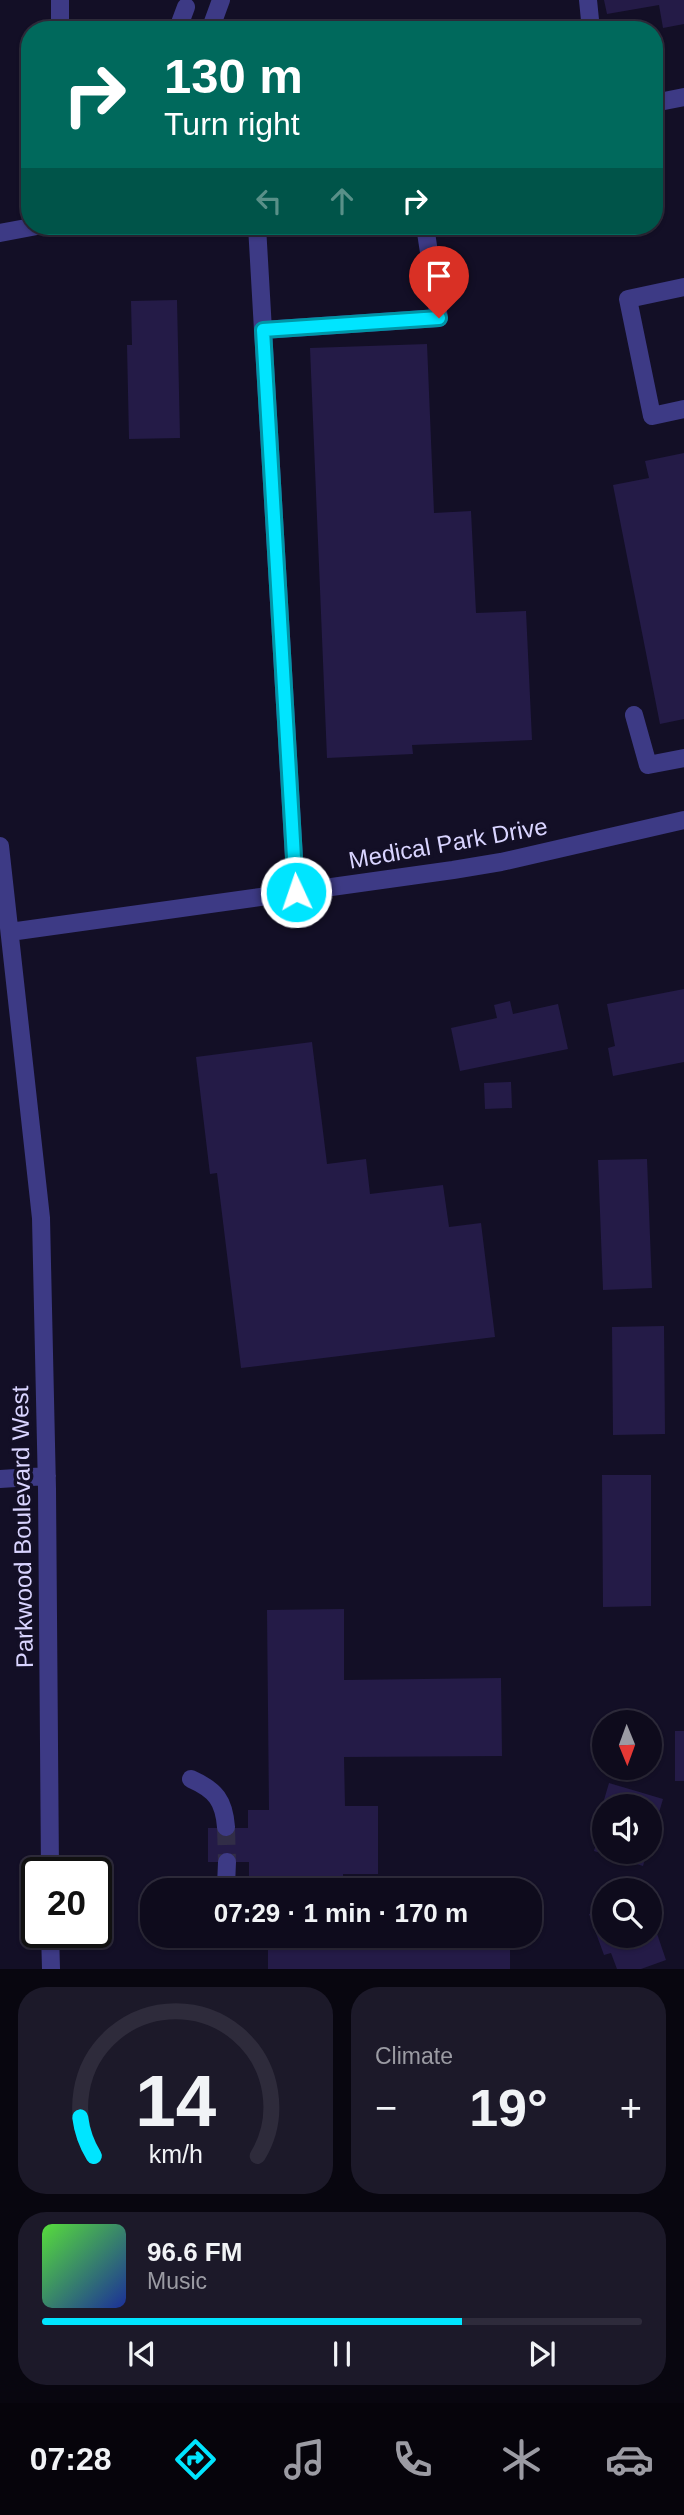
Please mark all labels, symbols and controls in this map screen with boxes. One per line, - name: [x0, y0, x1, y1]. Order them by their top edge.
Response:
- icon: right: [49, 49, 140, 140]
- text: 130 m: [164, 49, 303, 103]
- text: Turn right: [164, 106, 300, 142]
- icon: left: [250, 182, 288, 220]
- icon: ahead: [323, 182, 361, 220]
- icon: right: [396, 182, 434, 220]
- pin: [409, 246, 469, 318]
- icon: arrive: [420, 257, 458, 295]
- street label: Medical Park Drive: [346, 812, 550, 874]
- position arrow: [259, 855, 333, 929]
- street label: Parkwood Boulevard West: [6, 1385, 38, 1668]
- north arrow: [592, 1710, 662, 1780]
- map controls: [592, 1710, 662, 1948]
- button: sound: [592, 1794, 662, 1864]
- speed limit sign: 20: [21, 1857, 112, 1948]
- button: search: [592, 1878, 662, 1948]
- text: 07:29 · 1 min · 170 m: [214, 1898, 468, 1928]
- text: Climate: [375, 2043, 453, 2069]
- text: 14: [135, 2061, 216, 2142]
- text: 19°: [469, 2079, 548, 2137]
- text: −: [375, 2087, 397, 2129]
- text: +: [620, 2087, 642, 2129]
- text: km/h: [148, 2140, 203, 2168]
- text: 96.6 FM: [147, 2237, 242, 2267]
- text: Music: [147, 2268, 207, 2294]
- icon: previous: [123, 2335, 161, 2373]
- icon: pause: [323, 2335, 361, 2373]
- icon: next: [523, 2335, 561, 2373]
- icon: directions: [171, 2435, 220, 2484]
- icon: music: [280, 2435, 329, 2484]
- icon: phone: [388, 2435, 437, 2484]
- icon: climate: [497, 2435, 546, 2484]
- icon: car: [605, 2435, 654, 2484]
- text: 07:28: [30, 2441, 112, 2477]

